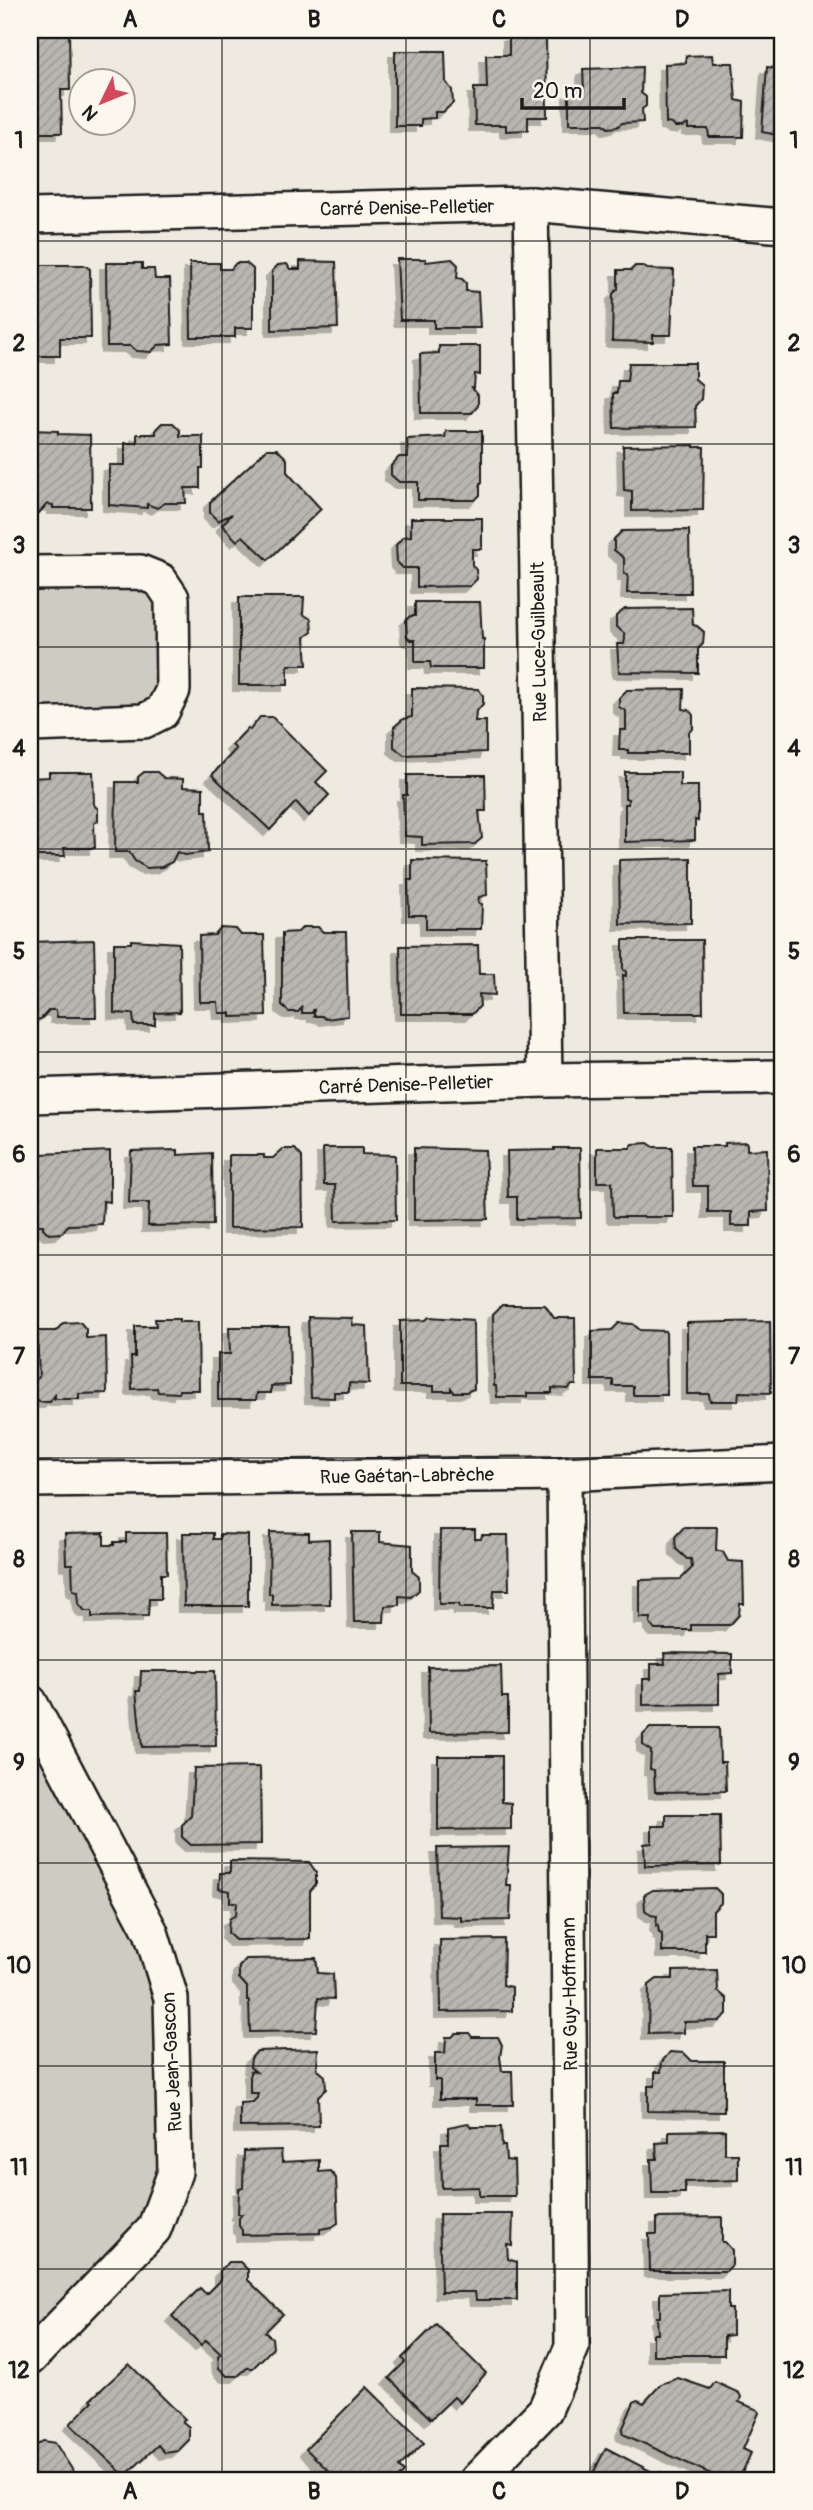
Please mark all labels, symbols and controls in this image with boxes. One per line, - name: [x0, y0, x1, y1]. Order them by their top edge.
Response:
- text: A: [123, 5, 138, 34]
- text: B: [307, 5, 321, 34]
- text: C: [492, 5, 506, 34]
- text: D: [675, 5, 689, 34]
- north arrow: [66, 66, 136, 136]
- scale bar: [522, 66, 624, 110]
- text: 20 m: [533, 78, 582, 105]
- text: N: [77, 100, 103, 126]
- text: 1: [15, 126, 24, 155]
- text: 1: [790, 126, 799, 155]
- street label: Carré Denise-Pelletier: [320, 194, 495, 222]
- text: 2: [13, 329, 26, 358]
- text: 2: [788, 329, 801, 358]
- text: 3: [13, 531, 25, 560]
- text: 3: [788, 531, 800, 560]
- street label: Rue Luce-Guilbeault: [526, 561, 552, 722]
- text: 4: [12, 734, 26, 763]
- text: 4: [787, 734, 801, 763]
- text: 5: [13, 937, 25, 966]
- text: 5: [788, 937, 800, 966]
- street label: Carré Denise-Pelletier: [318, 1070, 494, 1100]
- text: 6: [12, 1140, 26, 1169]
- text: 6: [787, 1140, 801, 1169]
- text: 7: [13, 1342, 26, 1371]
- text: 7: [788, 1342, 801, 1371]
- street label: Rue Gaétan-Labrèche: [320, 1462, 495, 1490]
- text: 8: [13, 1545, 25, 1574]
- text: 8: [788, 1545, 800, 1574]
- text: 9: [13, 1748, 25, 1777]
- text: 9: [788, 1748, 800, 1777]
- street label: Rue Guy-Hoffmann: [557, 1917, 583, 2071]
- text: 10: [7, 1951, 31, 1980]
- text: 10: [782, 1951, 806, 1980]
- street label: Rue Jean-Gascon: [156, 1991, 188, 2132]
- text: 11: [10, 2153, 28, 2182]
- text: 11: [785, 2153, 803, 2182]
- text: 12: [8, 2356, 30, 2385]
- text: 12: [783, 2356, 805, 2385]
- text: A: [123, 2477, 138, 2506]
- text: B: [307, 2477, 321, 2506]
- text: C: [492, 2477, 506, 2506]
- text: D: [675, 2477, 689, 2506]

